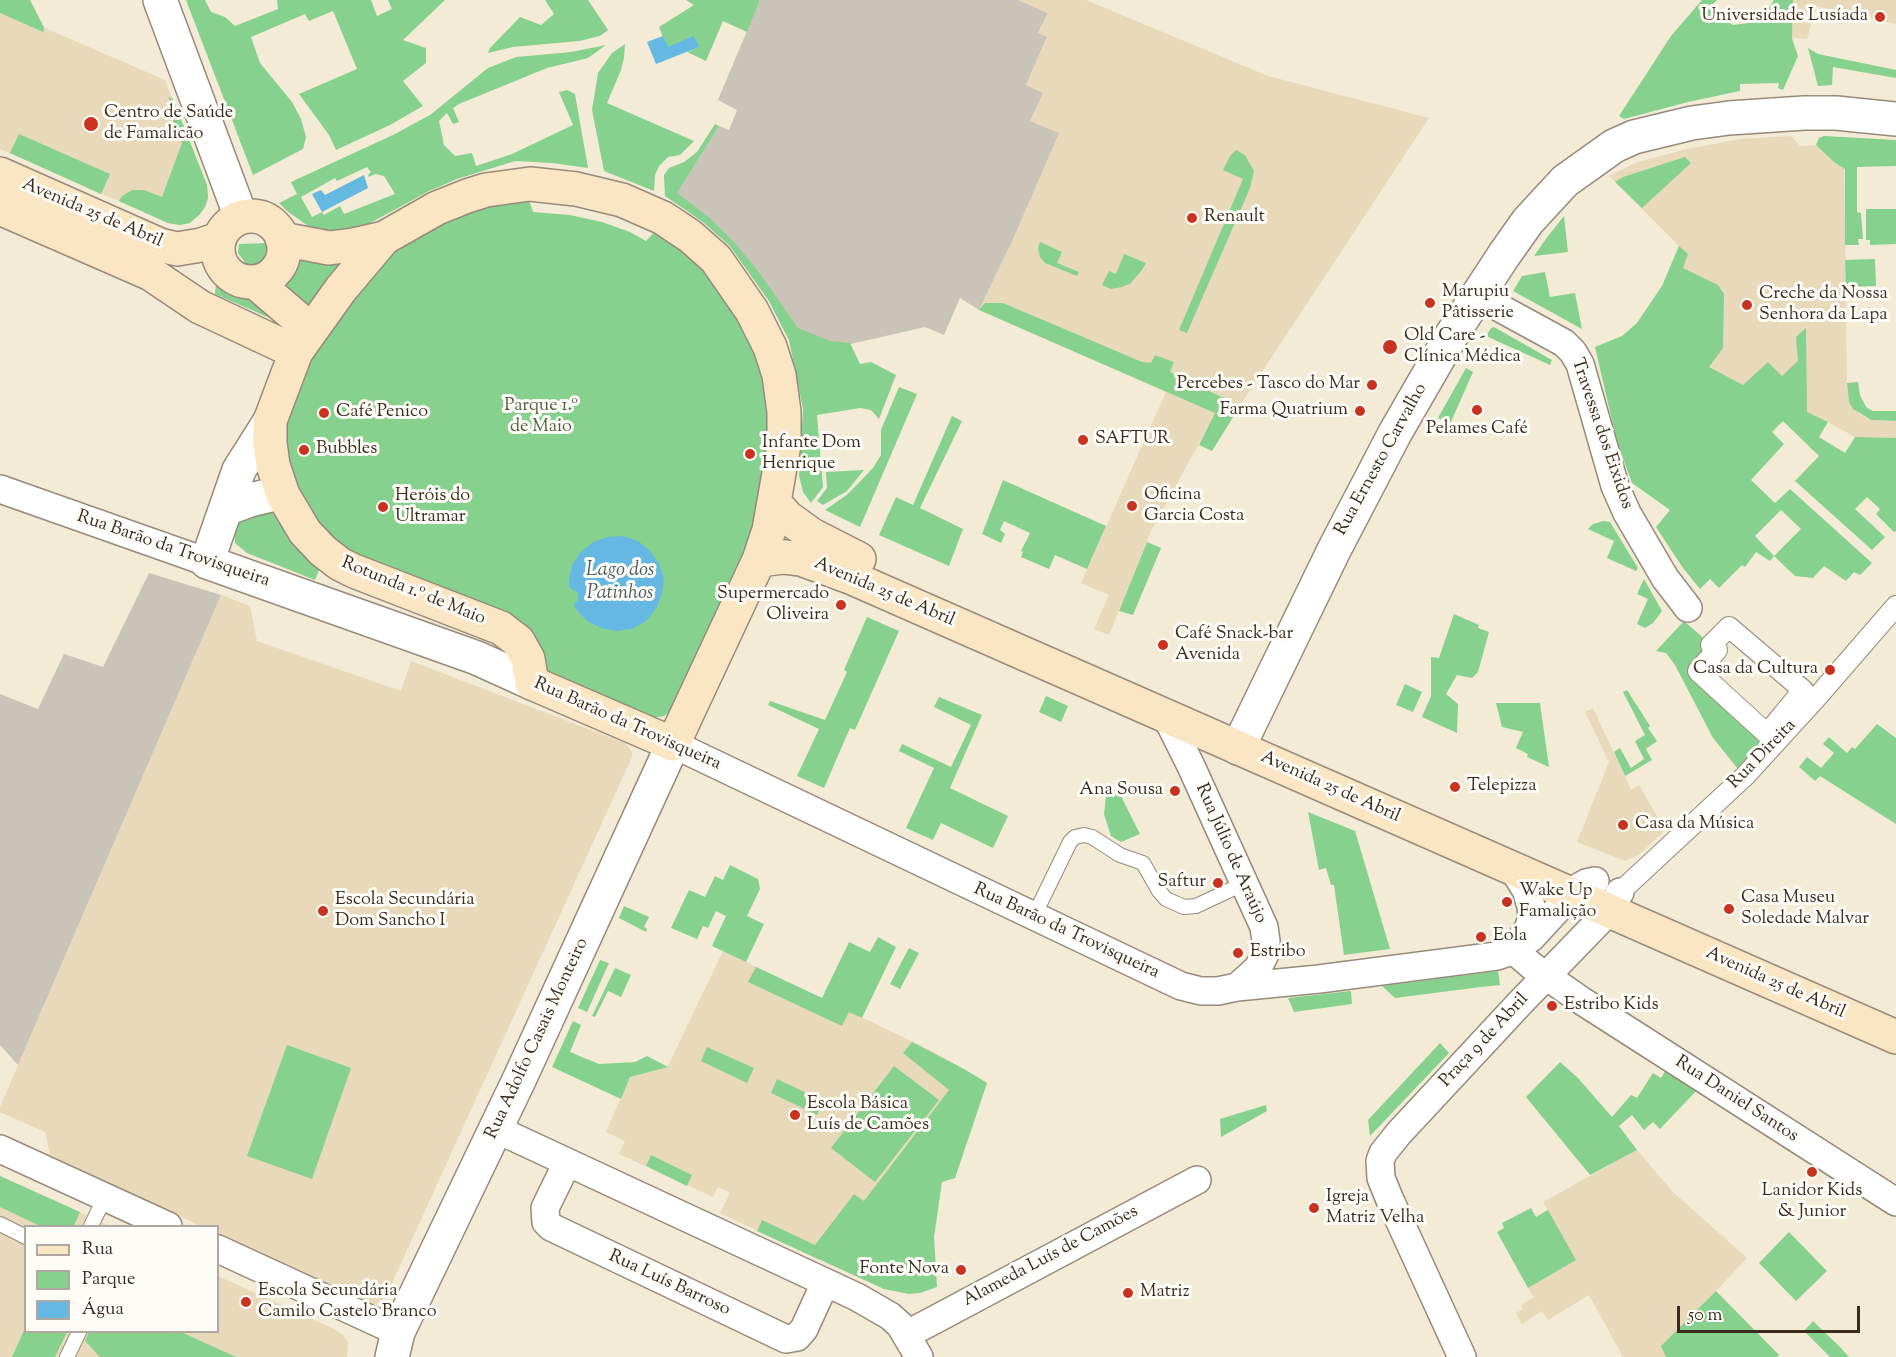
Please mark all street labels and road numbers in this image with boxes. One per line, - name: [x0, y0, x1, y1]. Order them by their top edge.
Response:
- street label: Avenida 25 de Abril: [18, 175, 166, 253]
- street label: Travessa dos Eixidos: [1565, 356, 1637, 512]
- street label: Rua Ernesto Carvalho: [1331, 380, 1433, 540]
- street label: Rua Barão da Trovisqueira: [74, 507, 272, 593]
- street label: Rotunda 1.º de Maio: [338, 553, 488, 631]
- street label: Avenida 25 de Abril: [810, 554, 958, 632]
- street label: Rua Barão da Trovisqueira: [530, 674, 724, 776]
- street label: Rua Direita: [1724, 716, 1802, 794]
- street label: Avenida 25 de Abril: [1257, 747, 1403, 829]
- street label: Rua Júlio de Araújo: [1189, 781, 1271, 927]
- street label: Rua Barão da Trovisqueira: [970, 879, 1162, 985]
- street label: Rua Adolfo Casais Monteiro: [482, 935, 594, 1143]
- street label: Avenida 25 de Abril: [1702, 943, 1848, 1025]
- street label: Praça 9 de Abril: [1436, 989, 1534, 1093]
- street label: Rua Daniel Santos: [1670, 1052, 1802, 1148]
- street label: Alameda Luís de Camões: [960, 1202, 1142, 1312]
- street label: Rua Luís Barroso: [605, 1246, 733, 1322]

